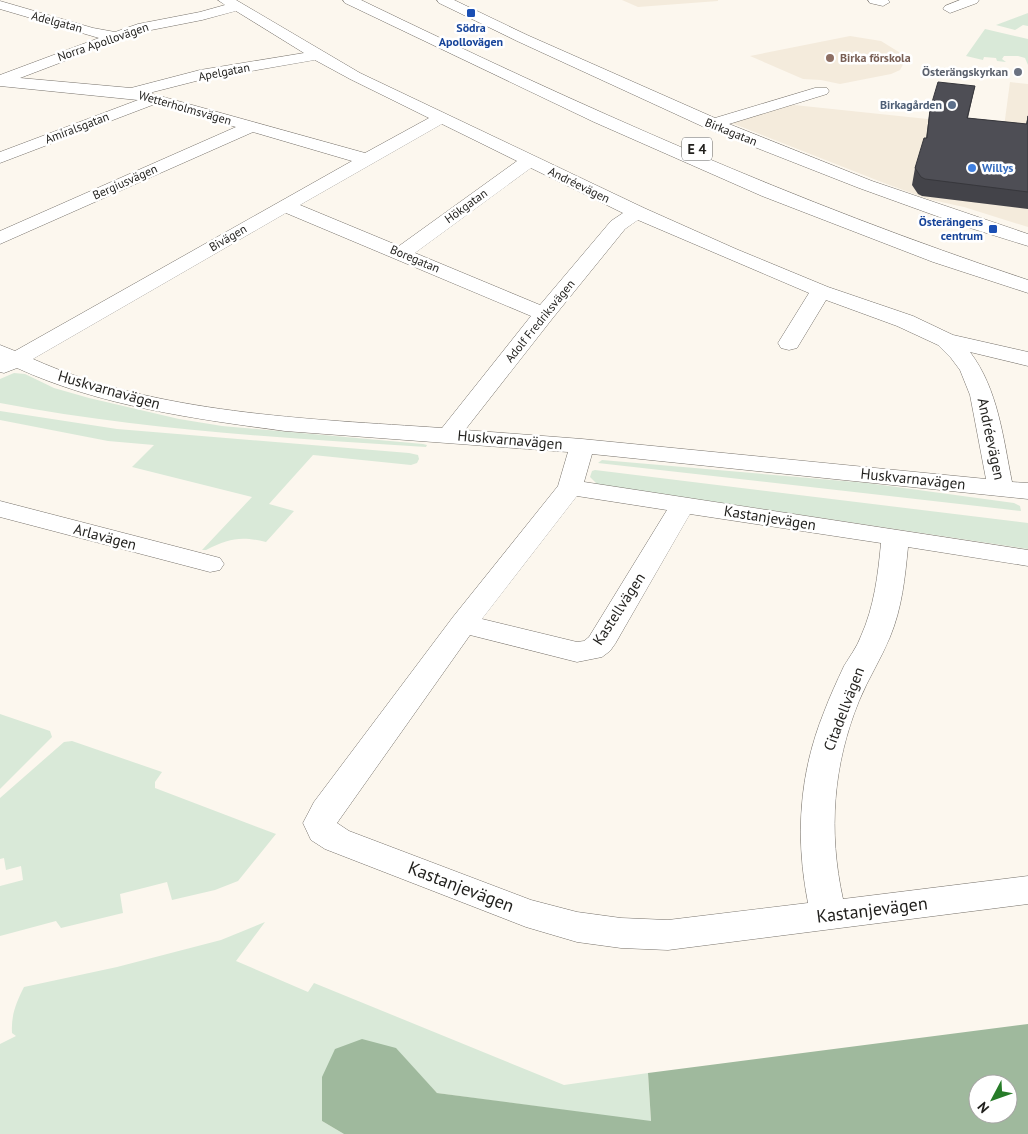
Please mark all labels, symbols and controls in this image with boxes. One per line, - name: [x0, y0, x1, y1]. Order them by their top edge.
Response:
- marker: Södra Apollovägen: [465, 7, 477, 19]
- street label: Adelgatan: [30, 8, 84, 35]
- street label: Norra Apollovägen: [55, 19, 150, 64]
- place label: Södra Apollovägen: [439, 20, 503, 49]
- place label: Birka förskola: [840, 50, 911, 65]
- marker: Birka förskola: [824, 52, 836, 64]
- street label: Apelgatan: [197, 59, 251, 84]
- place label: Österängskyrkan: [922, 64, 1008, 79]
- marker: Österängskyrkan: [1012, 66, 1024, 78]
- street label: Wetterholmsvägen: [137, 87, 233, 128]
- place label: Birkagården: [880, 97, 942, 112]
- marker: Birkagården: [946, 99, 958, 111]
- street label: Amiralsgatan: [43, 108, 111, 147]
- street label: Birkagatan: [703, 114, 759, 149]
- road number: E 4: [682, 138, 712, 160]
- place label: Willys: [982, 160, 1013, 175]
- street label: Bergiusvägen: [90, 161, 159, 202]
- marker: Willys: [966, 162, 978, 174]
- street label: Andréevägen: [546, 163, 613, 206]
- street label: Hökgatan: [441, 185, 490, 226]
- place label: Österängens centrum: [919, 214, 983, 243]
- street label: Bivägen: [206, 221, 249, 254]
- marker: Österängens centrum: [987, 223, 999, 235]
- street label: Boregatan: [388, 241, 442, 276]
- street label: Adolf Fredriksvägen: [502, 276, 578, 365]
- street label: Huskvarnavägen: [56, 366, 162, 413]
- street label: Andréevägen: [974, 396, 1009, 482]
- street label: Huskvarnavägen: [457, 425, 563, 454]
- street label: Huskvarnavägen: [860, 464, 967, 493]
- street label: Kastanjevägen: [723, 501, 818, 534]
- street label: Arlavägen: [72, 519, 139, 554]
- street label: Kastellvägen: [588, 569, 649, 648]
- street label: Citadellvägen: [819, 664, 868, 753]
- street label: Kastanjevägen: [405, 856, 517, 917]
- street label: Kastanjevägen: [815, 891, 929, 928]
- north arrow: [968, 1074, 1018, 1124]
- text: N: [973, 1098, 993, 1117]

